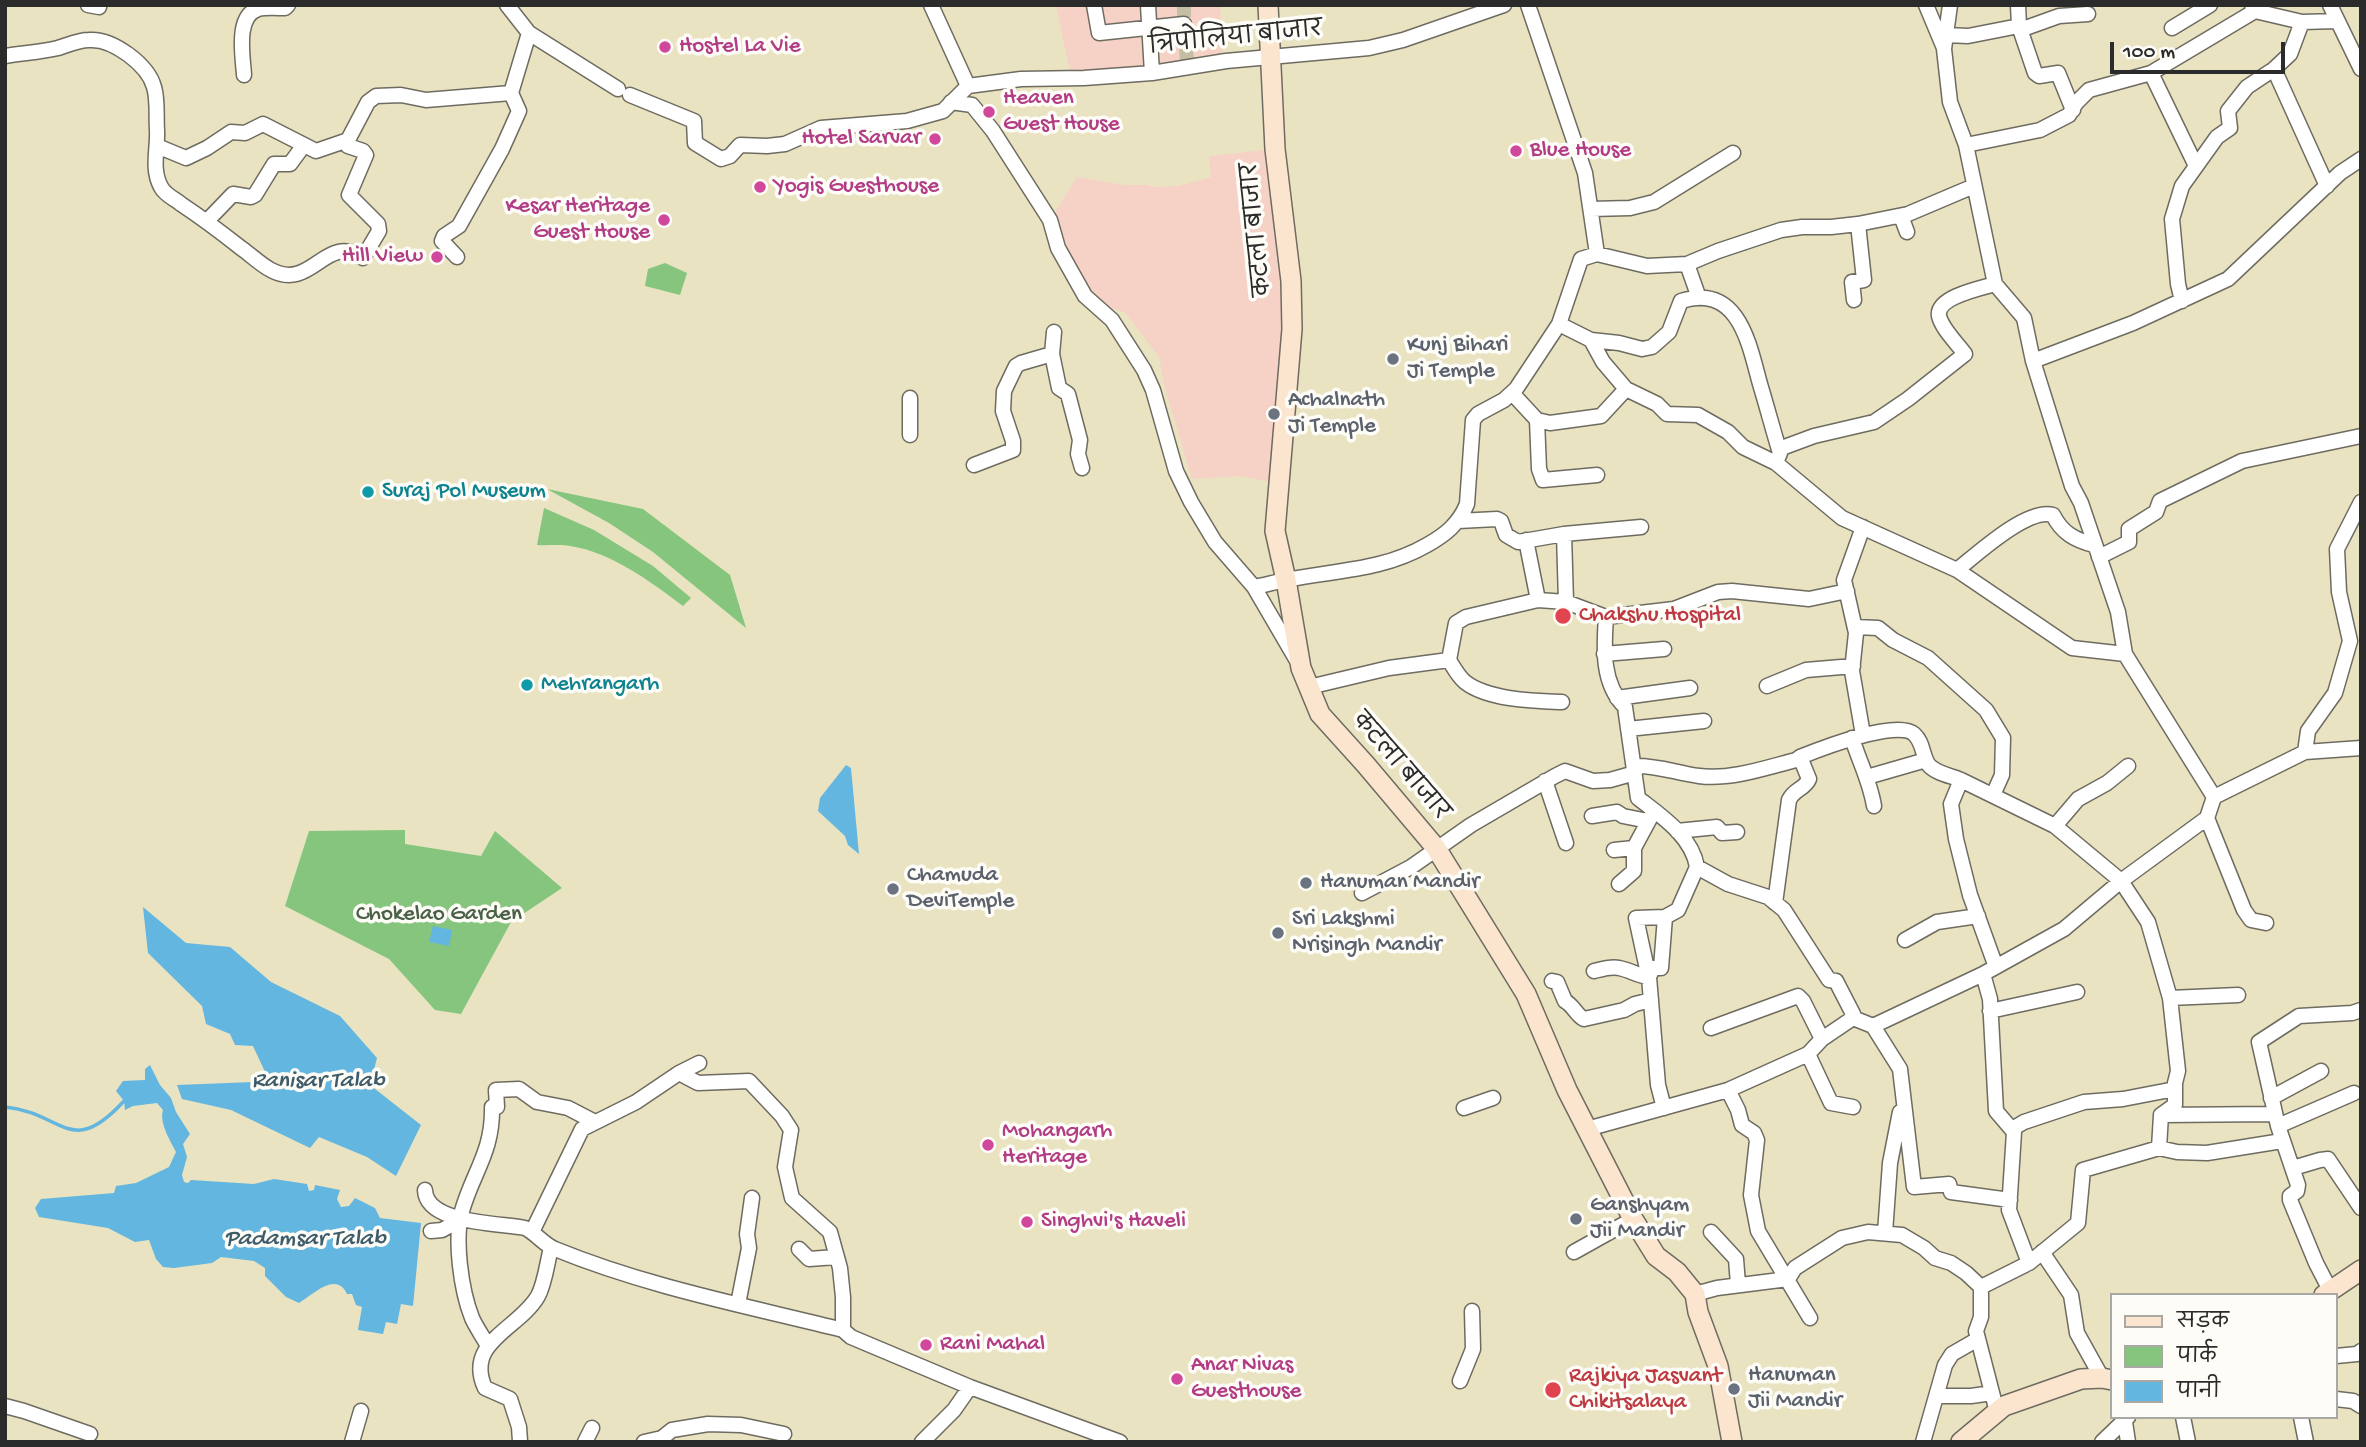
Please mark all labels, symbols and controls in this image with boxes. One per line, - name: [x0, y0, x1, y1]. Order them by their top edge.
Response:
- street label: त्रिपोलिया बाजार: [1148, 17, 1324, 63]
- scale bar: [2114, 28, 2289, 72]
- place label: Hostel La Vie: [679, 33, 801, 61]
- marker: Hostel La Vie: [657, 39, 673, 55]
- text: 100 m: [2123, 41, 2175, 66]
- place label: Heaven Guest House: [1003, 85, 1120, 139]
- marker: Heaven Guest House: [981, 104, 997, 120]
- place label: Hotel Sarvar: [802, 125, 921, 153]
- marker: Hotel Sarvar: [927, 131, 943, 147]
- place label: Blue House: [1530, 137, 1631, 165]
- marker: Blue House: [1508, 143, 1524, 159]
- street label: कटला बाजार: [1238, 161, 1280, 297]
- place label: Yogis Guesthouse: [774, 173, 939, 201]
- marker: Yogis Guesthouse: [752, 179, 768, 195]
- place label: Kesar Heritage Guest House: [505, 193, 650, 247]
- marker: Kesar Heritage Guest House: [656, 212, 672, 228]
- place label: Hill View: [342, 243, 423, 271]
- marker: Hill View: [429, 249, 445, 265]
- place label: Kunj Bihari Ji Temple: [1407, 332, 1509, 386]
- marker: Kunj Bihari Ji Temple: [1385, 351, 1401, 367]
- place label: Achalnath Ji Temple: [1288, 387, 1385, 441]
- marker: Achalnath Ji Temple: [1266, 406, 1282, 422]
- place label: Suraj Pol Museum: [382, 478, 546, 506]
- marker: Suraj Pol Museum: [360, 484, 376, 500]
- place label: Chakshu Hospital: [1579, 602, 1741, 630]
- marker: Chakshu Hospital: [1553, 606, 1573, 626]
- place label: Mehrangarh: [541, 671, 659, 699]
- marker: Mehrangarh: [519, 677, 535, 693]
- street label: कटला बाजार: [1345, 708, 1453, 828]
- place label: Chamuda DeviTemple: [907, 862, 1014, 916]
- place label: Hanuman Mandir: [1320, 869, 1479, 897]
- marker: Hanuman Mandir: [1298, 875, 1314, 891]
- marker: Chamuda DeviTemple: [885, 881, 901, 897]
- park label: Chokelao Garden: [356, 901, 522, 929]
- place label: Sri Lakshmi Nrisingh Mandir: [1292, 906, 1442, 960]
- marker: Sri Lakshmi Nrisingh Mandir: [1270, 925, 1286, 941]
- water label: Ranisar Talab: [252, 1068, 384, 1096]
- place label: Mohangarh Heritage: [1002, 1118, 1112, 1172]
- marker: Mohangarh Heritage: [980, 1137, 996, 1153]
- place label: Ganshyam Jii Mandir: [1590, 1192, 1689, 1246]
- place label: Singhvi's Haveli: [1041, 1208, 1186, 1236]
- marker: Ganshyam Jii Mandir: [1568, 1211, 1584, 1227]
- marker: Singhvi's Haveli: [1019, 1214, 1035, 1230]
- water label: Padamsar Talab: [224, 1226, 386, 1254]
- legend: [2110, 1293, 2338, 1419]
- text: सड़क: [2177, 1311, 2229, 1336]
- place label: Rani Mahal: [940, 1331, 1045, 1359]
- marker: Rani Mahal: [918, 1337, 934, 1353]
- text: पार्क: [2177, 1346, 2217, 1371]
- place label: Anar Nivas Guesthouse: [1191, 1352, 1301, 1406]
- place label: Hanuman Jii Mandir: [1748, 1362, 1842, 1416]
- place label: Rajkiya Jasvant Chikitsalaya: [1569, 1363, 1722, 1417]
- marker: Anar Nivas Guesthouse: [1169, 1371, 1185, 1387]
- marker: Rajkiya Jasvant Chikitsalaya: [1543, 1380, 1563, 1400]
- marker: Hanuman Jii Mandir: [1726, 1381, 1742, 1397]
- text: पानी: [2177, 1381, 2220, 1406]

